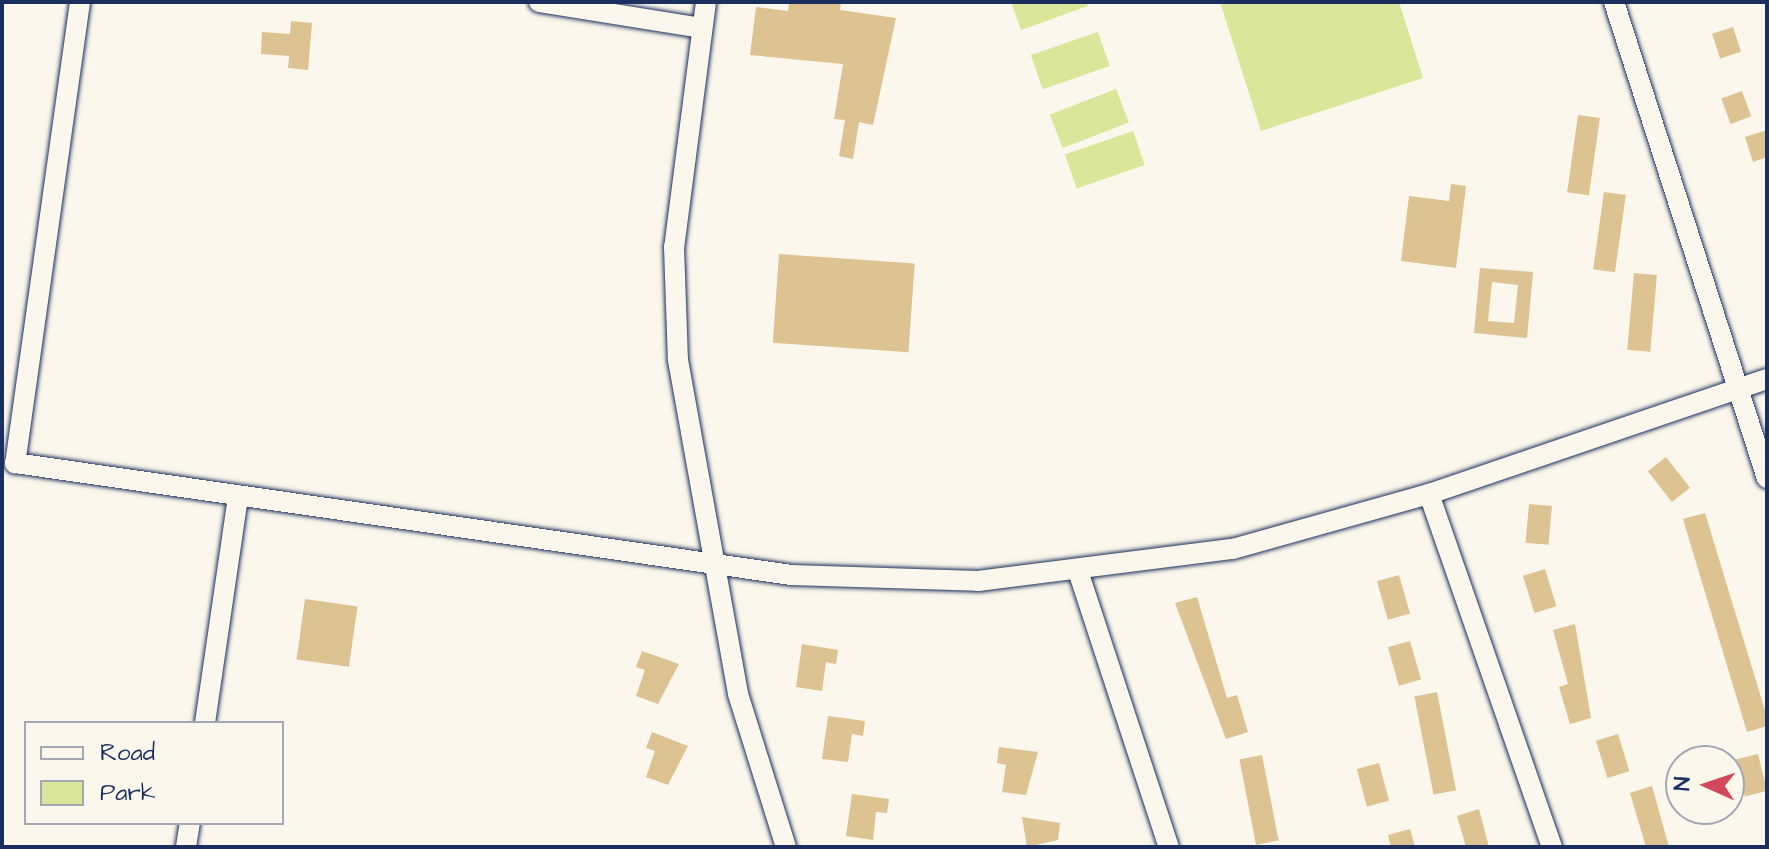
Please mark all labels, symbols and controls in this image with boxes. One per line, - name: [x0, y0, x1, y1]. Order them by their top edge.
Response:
- legend: [24, 721, 284, 825]
- text: Road: [100, 736, 155, 770]
- north arrow: [1665, 745, 1745, 825]
- text: Park: [100, 776, 156, 810]
- text: N: [1667, 776, 1698, 792]

